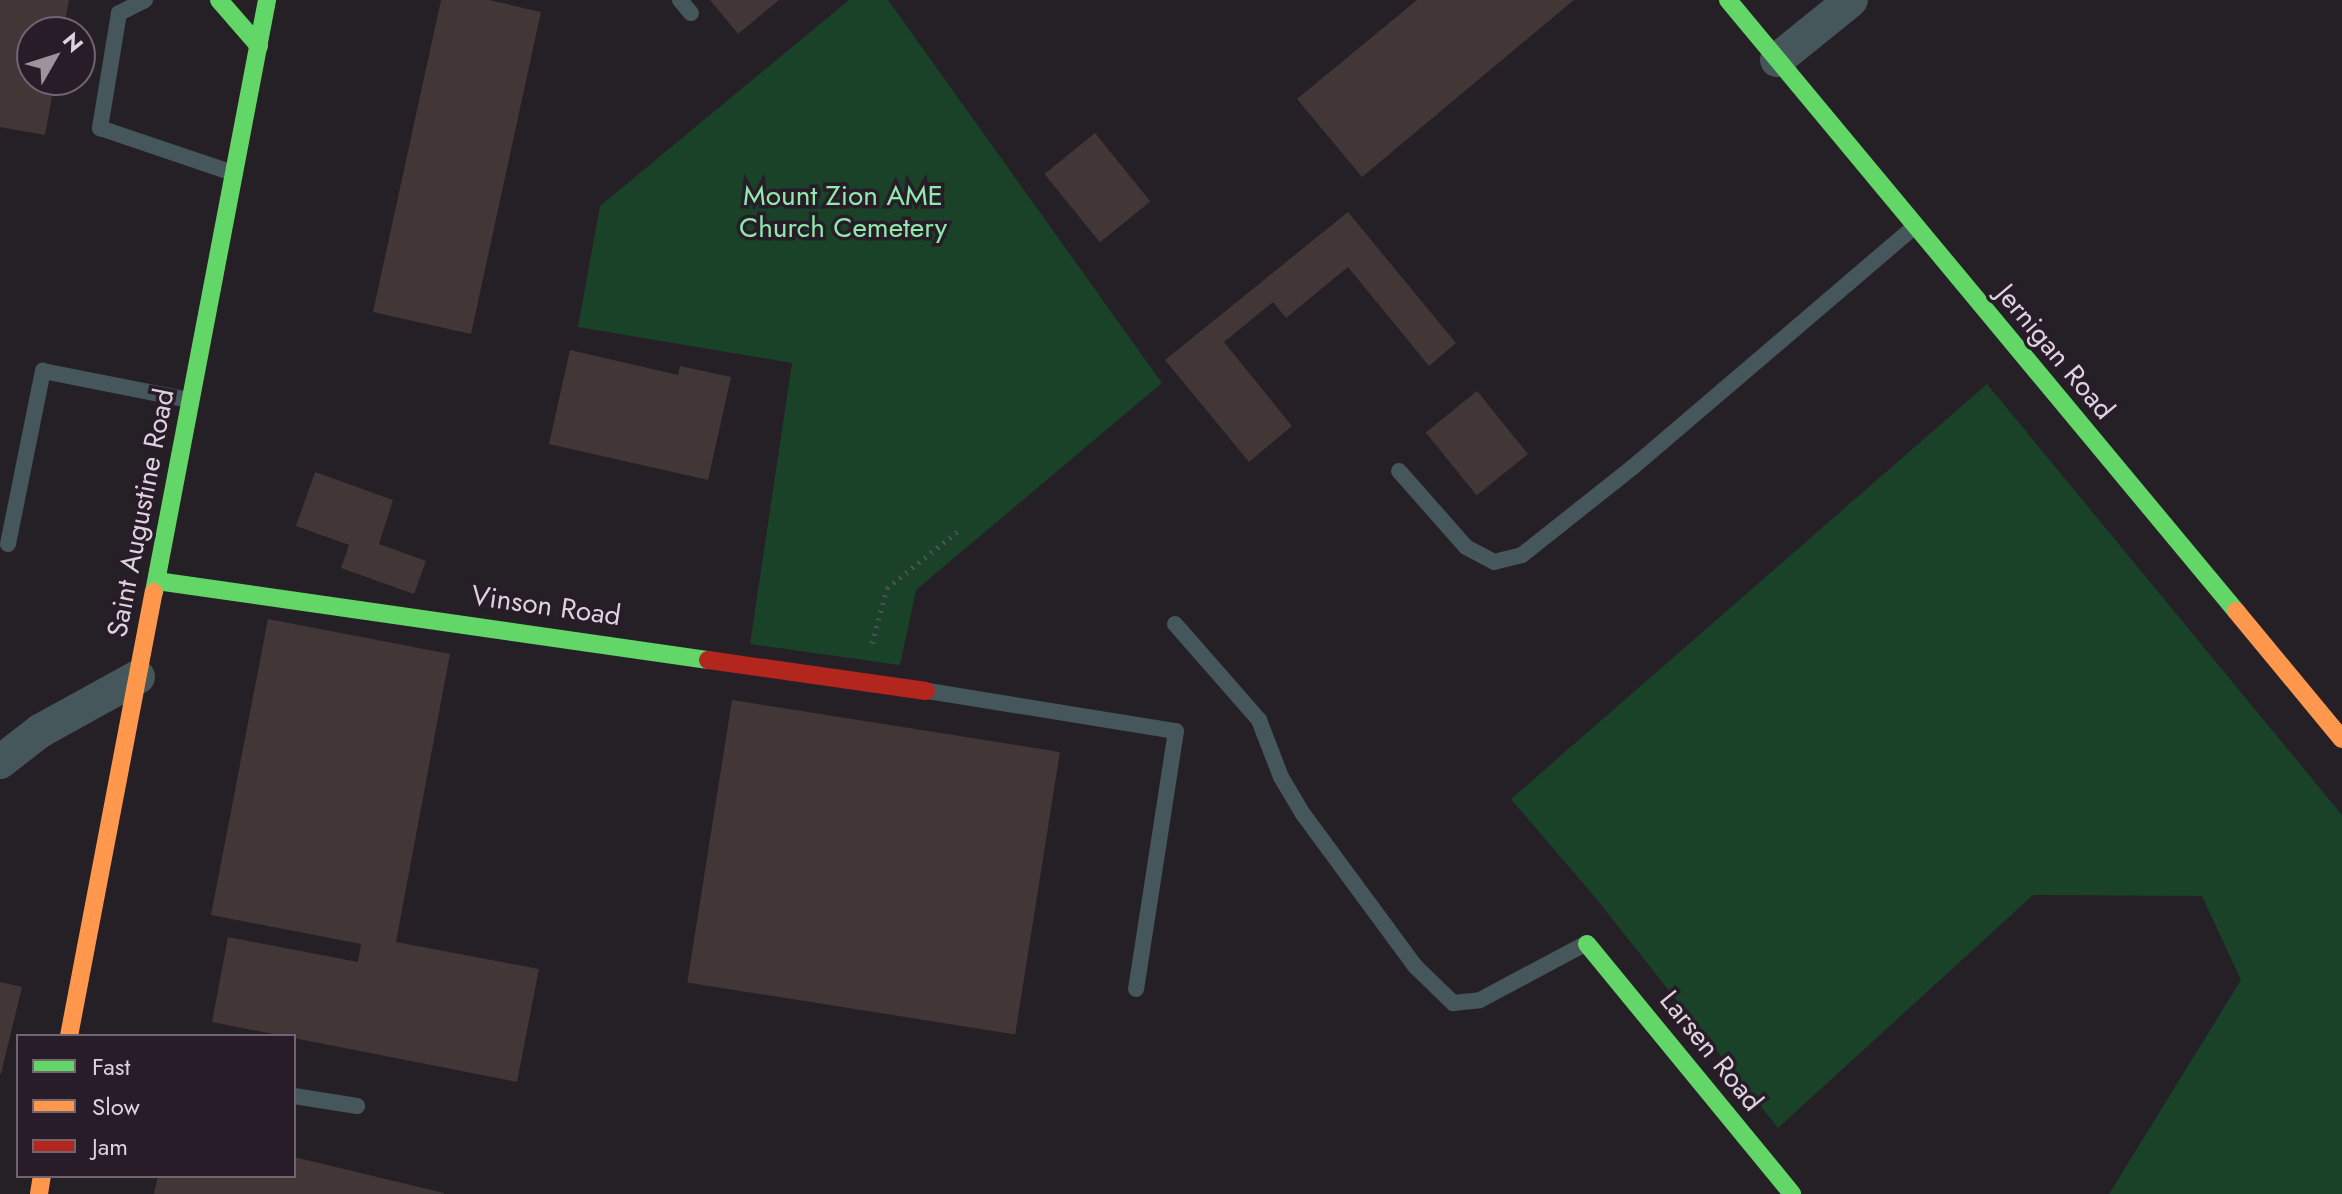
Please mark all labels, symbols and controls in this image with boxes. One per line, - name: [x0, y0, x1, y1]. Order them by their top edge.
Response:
- north arrow: [16, 16, 96, 96]
- text: N: [55, 25, 91, 59]
- park label: Mount Zion AME Church Cemetery: [739, 179, 947, 245]
- street label: Jernigan Road: [1989, 278, 2121, 426]
- street label: Saint Augustine Road: [100, 386, 182, 640]
- street label: Vinson Road: [469, 579, 623, 633]
- street label: Larsen Road: [1652, 984, 1770, 1118]
- legend: [16, 1034, 296, 1178]
- text: Fast: [92, 1049, 130, 1084]
- text: Slow: [92, 1089, 140, 1124]
- text: Jam: [92, 1129, 128, 1164]

